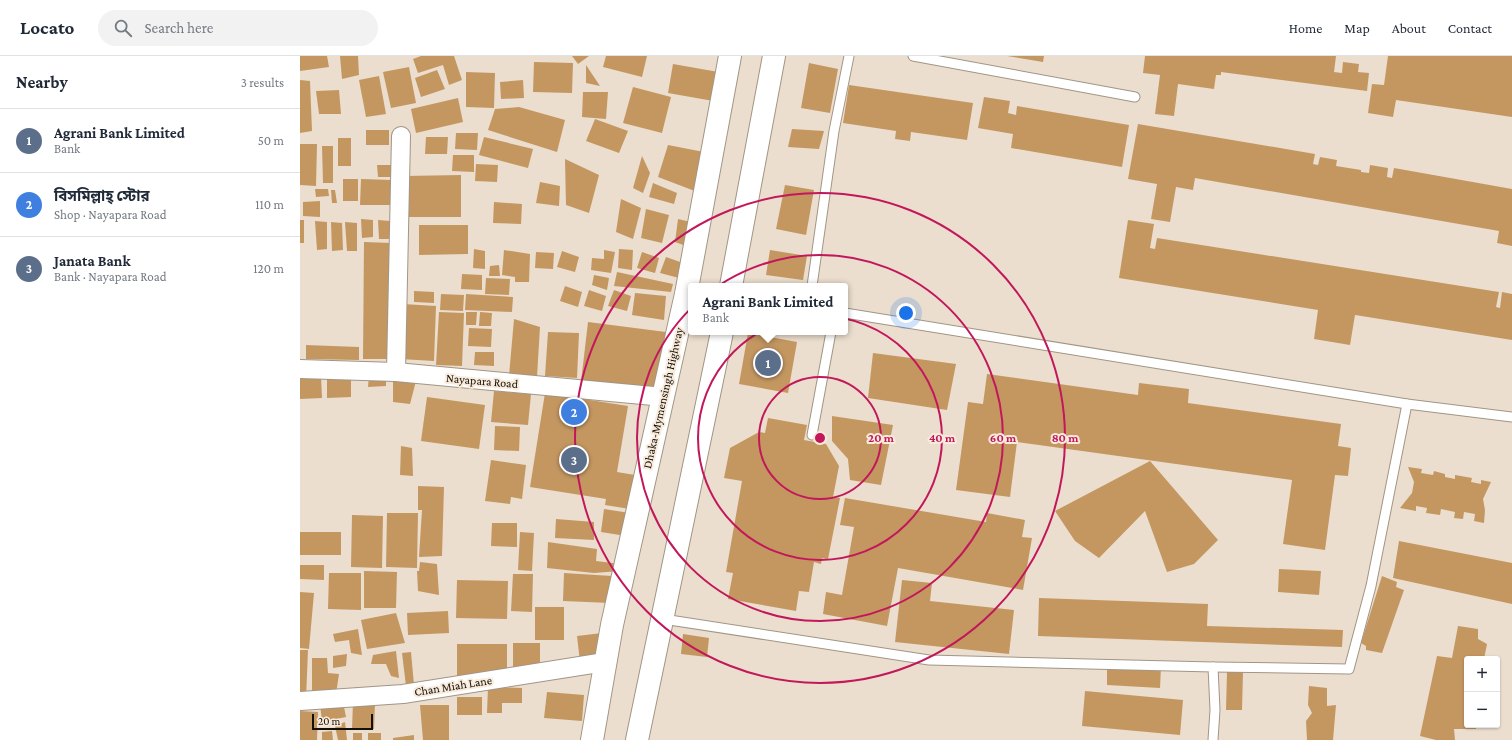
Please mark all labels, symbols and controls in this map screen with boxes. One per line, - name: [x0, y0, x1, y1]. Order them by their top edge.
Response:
- search box: [98, 10, 378, 46]
- text: Locato: [20, 17, 74, 38]
- icon: search: [112, 17, 134, 39]
- text: Search here: [144, 20, 213, 36]
- text: Home: [1289, 20, 1322, 36]
- text: Map: [1344, 20, 1370, 36]
- text: About: [1392, 20, 1426, 36]
- text: Contact: [1448, 20, 1492, 36]
- text: Nearby: [16, 73, 68, 92]
- text: 3 results: [241, 75, 284, 90]
- text: Agrani Bank Limited: [54, 125, 185, 141]
- text: 1: [27, 133, 31, 148]
- text: 50 m: [258, 133, 284, 148]
- text: Bank: [54, 141, 80, 156]
- text: বিসমিল্লাহ্ স্টোর: [54, 188, 150, 204]
- text: 2: [26, 197, 32, 212]
- text: 110 m: [255, 197, 284, 212]
- text: Shop · Nayapara Road: [54, 207, 167, 222]
- text: Janata Bank: [54, 253, 131, 269]
- text: 3: [26, 261, 32, 276]
- text: 120 m: [253, 261, 284, 276]
- text: Bank · Nayapara Road: [54, 269, 167, 284]
- popup: [688, 283, 848, 335]
- text: Agrani Bank Limited: [703, 294, 833, 310]
- your location: [896, 303, 916, 323]
- text: Bank: [703, 310, 729, 325]
- street label: Dhaka-Mymensingh Highway: [640, 326, 686, 470]
- pin: 1: [755, 348, 781, 378]
- street label: Nayapara Road: [445, 371, 519, 391]
- pin: 2: [561, 397, 587, 427]
- centre of rings: [813, 431, 827, 445]
- text: 20 m: [868, 431, 895, 445]
- text: 40 m: [929, 431, 956, 445]
- text: 60 m: [990, 431, 1017, 445]
- text: 80 m: [1052, 431, 1079, 445]
- pin: 3: [561, 445, 587, 475]
- map controls: [1464, 656, 1500, 728]
- button: +: [1464, 656, 1500, 692]
- street label: Chan Miah Lane: [413, 673, 493, 699]
- button: −: [1464, 692, 1500, 728]
- scale bar: [312, 712, 373, 731]
- text: 20 m: [318, 715, 340, 727]

